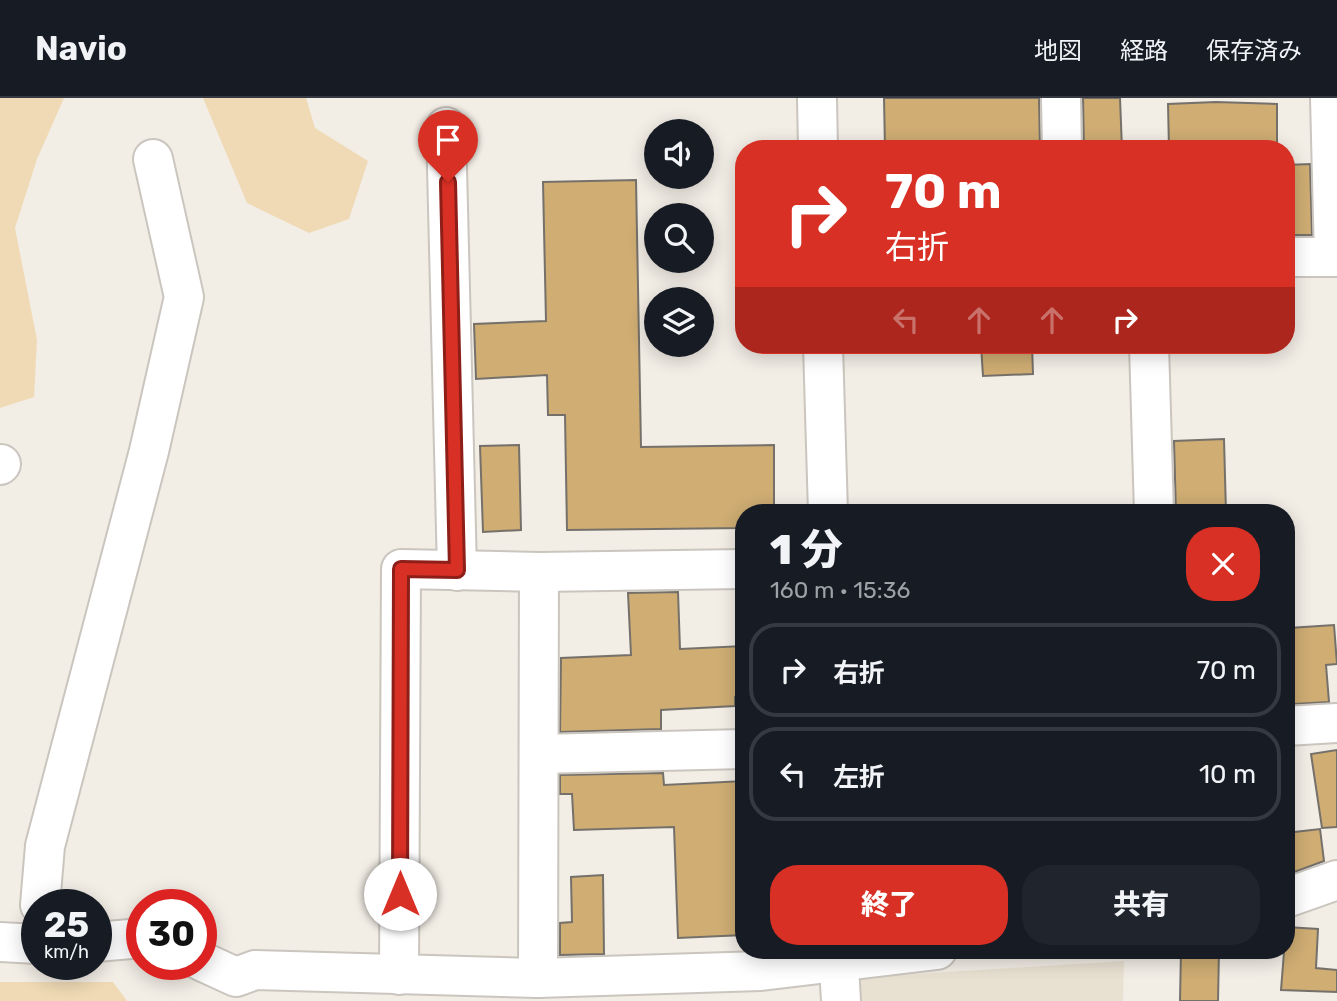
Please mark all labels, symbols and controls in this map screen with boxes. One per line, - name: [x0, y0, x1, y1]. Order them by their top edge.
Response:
- text: Navio: [35, 29, 127, 68]
- text: 地図: [1034, 37, 1082, 65]
- text: 経路: [1120, 37, 1168, 65]
- text: 保存済み: [1206, 37, 1302, 65]
- pin: [418, 110, 478, 182]
- map controls: [644, 119, 714, 357]
- button: sound: [644, 119, 714, 189]
- icon: arrive: [429, 121, 467, 159]
- text: 70 m: [885, 162, 1002, 220]
- icon: right: [770, 168, 861, 259]
- button: search: [644, 203, 714, 273]
- text: 右折: [885, 228, 949, 266]
- button: layers: [644, 287, 714, 357]
- icon: left: [887, 301, 925, 339]
- icon: ahead: [960, 301, 998, 339]
- icon: ahead: [1033, 301, 1071, 339]
- icon: right: [1106, 301, 1144, 339]
- text: 1 分: [770, 525, 843, 575]
- button: close: [1186, 527, 1260, 601]
- text: 160 m · 15:36: [770, 576, 910, 604]
- icon: right: [774, 651, 812, 689]
- text: 70 m: [1197, 655, 1256, 686]
- text: 右折: [833, 658, 885, 689]
- icon: left: [774, 755, 812, 793]
- text: 10 m: [1199, 759, 1256, 790]
- text: 左折: [833, 762, 885, 793]
- position arrow: [363, 857, 437, 931]
- button: 終了: [770, 865, 1008, 945]
- button: 共有: [1022, 865, 1260, 945]
- speed limit sign: 30: [126, 889, 217, 980]
- text: 25: [44, 904, 89, 946]
- text: km/h: [44, 941, 89, 963]

